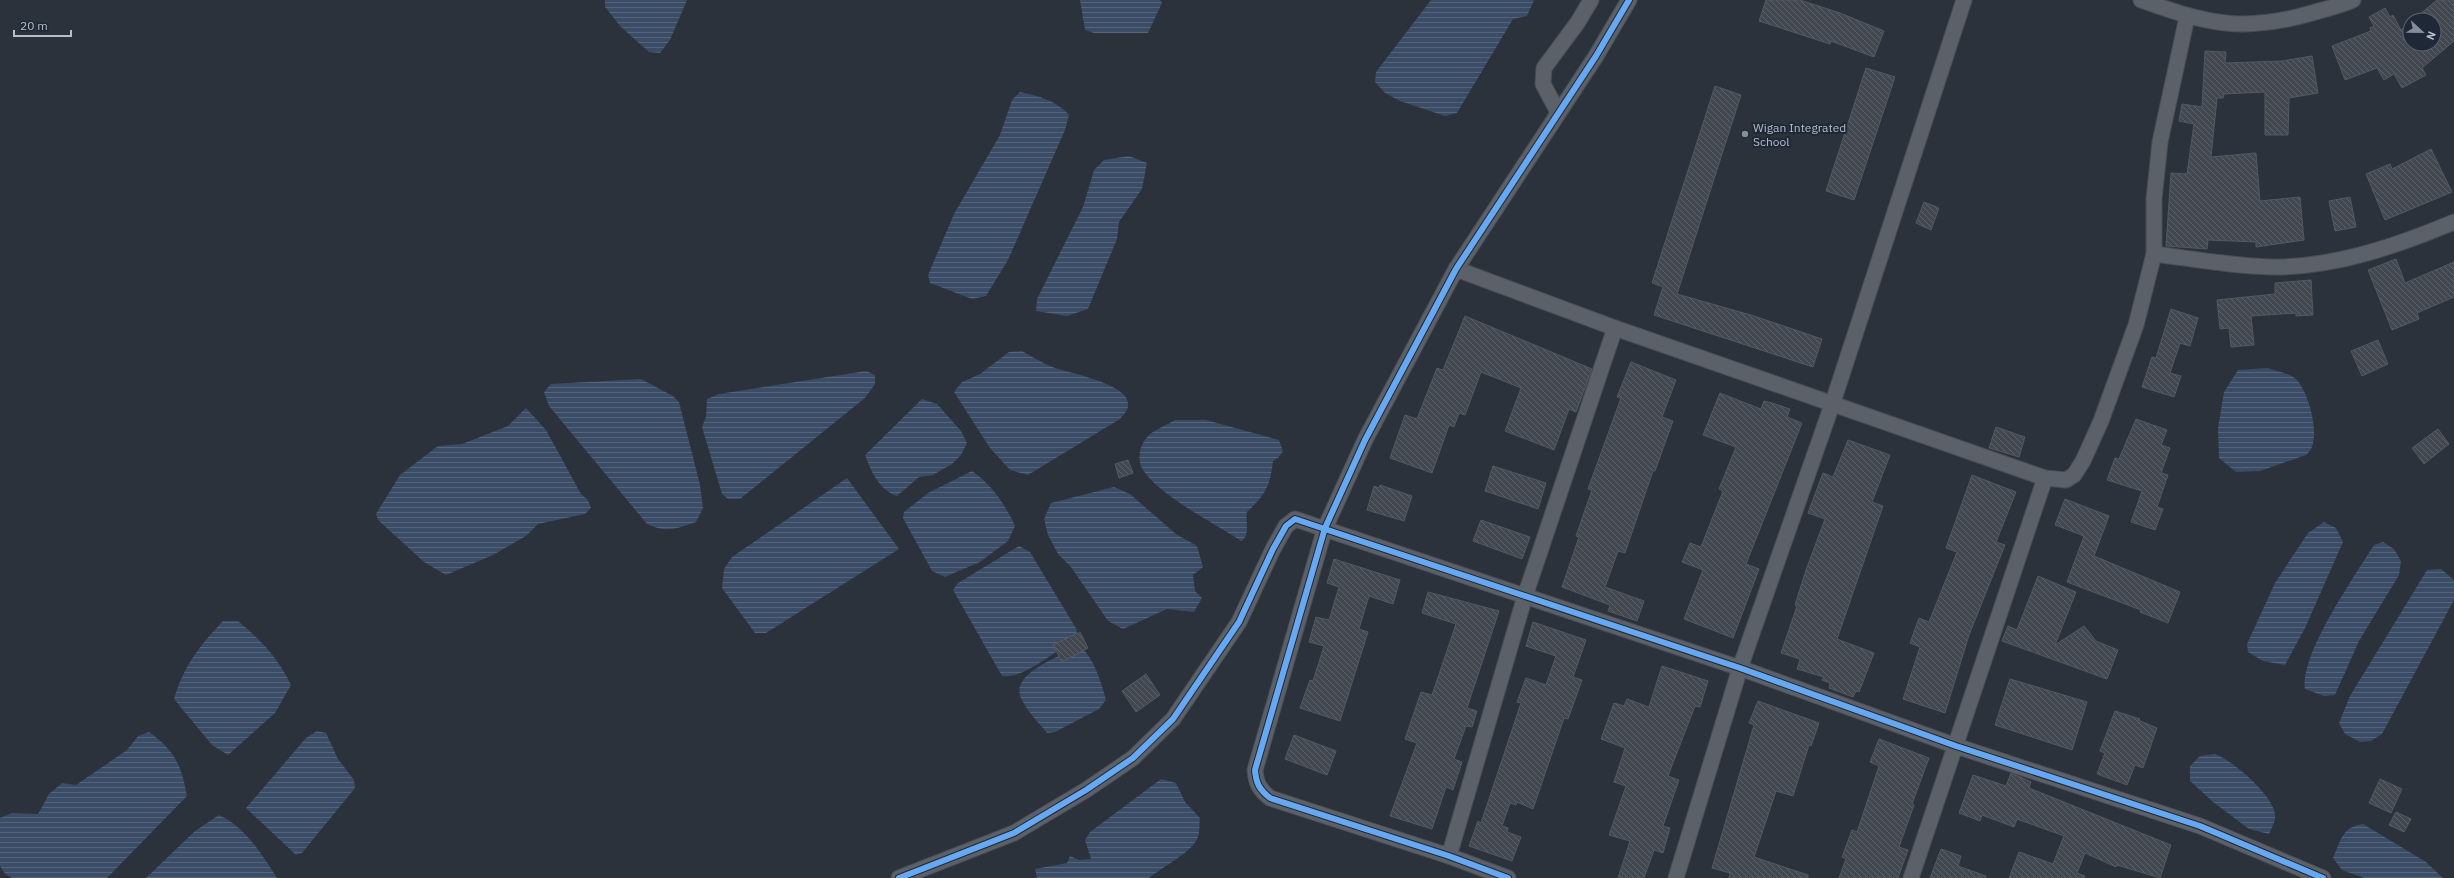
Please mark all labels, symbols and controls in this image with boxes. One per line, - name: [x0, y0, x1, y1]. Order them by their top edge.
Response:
- scale bar: [14, 12, 71, 38]
- north arrow: [2402, 12, 2442, 52]
- text: 20 m: [20, 18, 48, 33]
- text: N: [2423, 29, 2439, 42]
- place label: Wigan Integrated School: [1753, 120, 1846, 149]
- marker: Wigan Integrated School: [1740, 129, 1750, 139]

